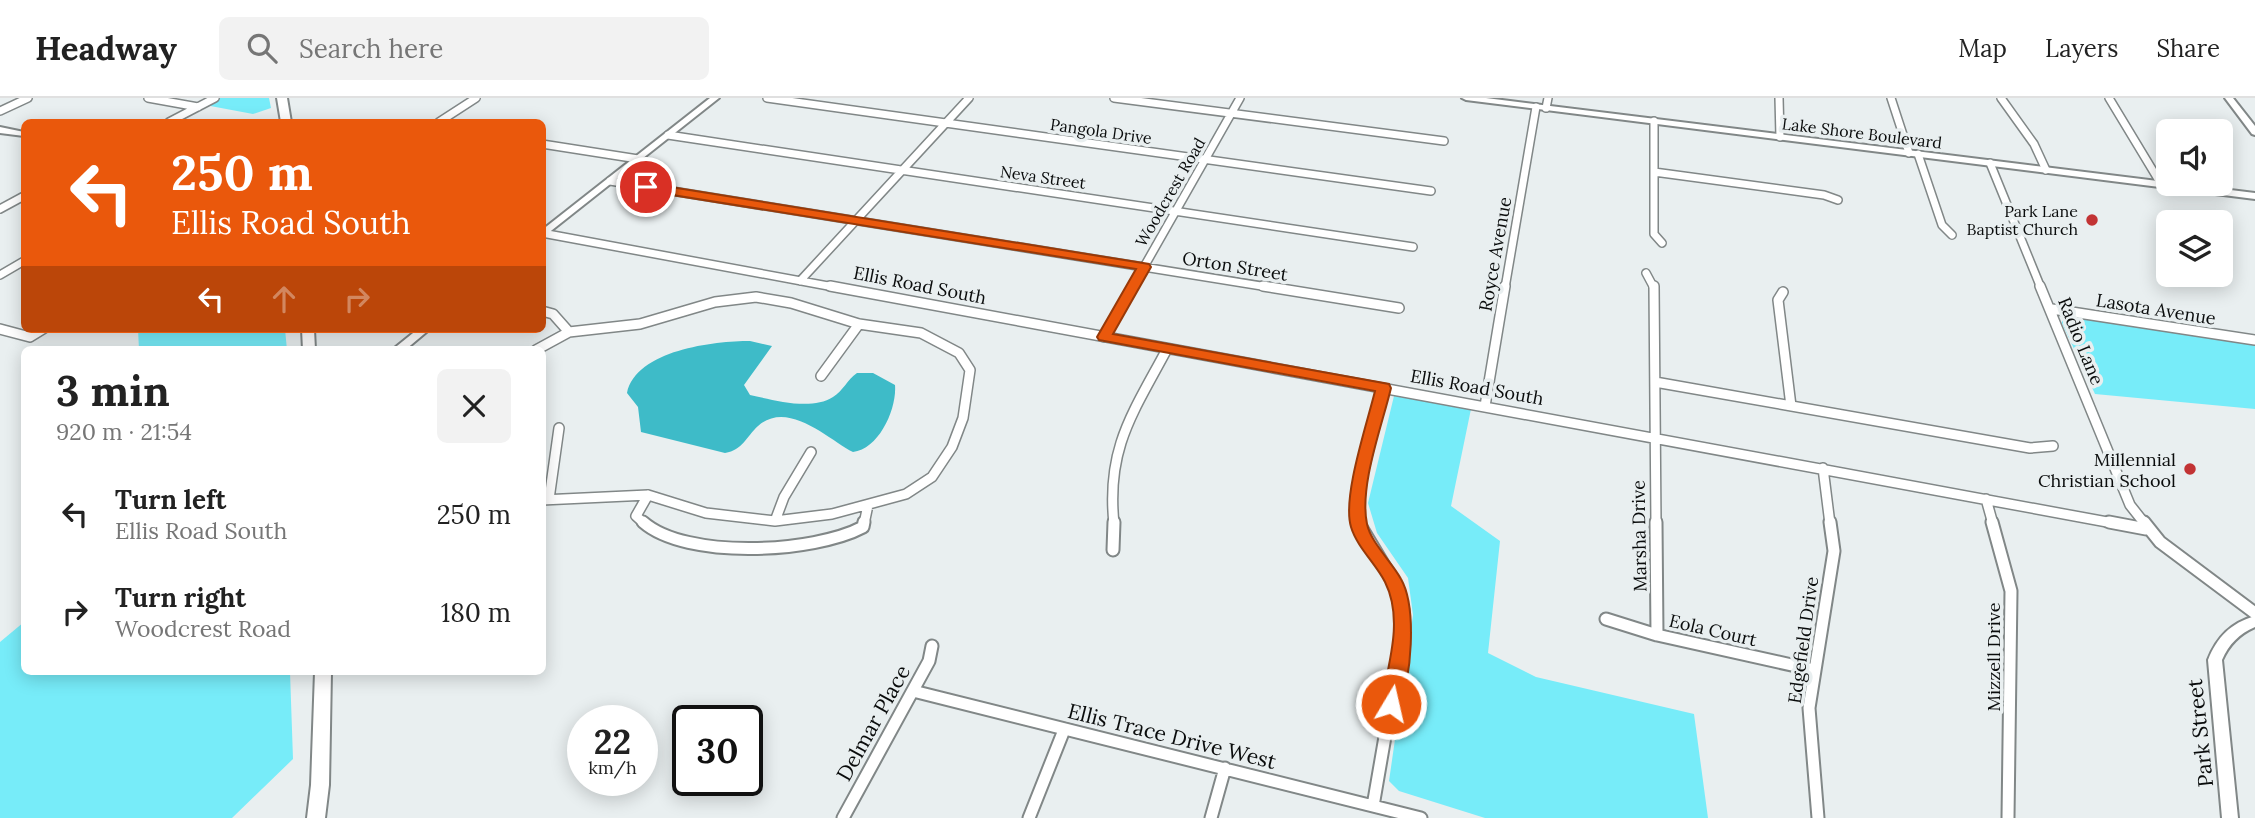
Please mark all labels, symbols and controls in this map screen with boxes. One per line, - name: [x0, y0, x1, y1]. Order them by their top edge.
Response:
- search box: [219, 17, 709, 80]
- text: Headway: [35, 27, 177, 69]
- icon: search: [243, 29, 281, 67]
- text: Search here: [299, 32, 443, 65]
- text: Map: [1958, 33, 2007, 64]
- text: Layers: [2045, 33, 2118, 64]
- text: Share: [2156, 33, 2220, 64]
- street label: Lake Shore Boulevard: [1781, 113, 1944, 153]
- street label: Pangola Drive: [1049, 114, 1153, 148]
- map controls: [2156, 119, 2233, 287]
- button: sound: [2156, 119, 2233, 196]
- street label: Woodcrest Road: [1131, 134, 1210, 250]
- text: 250 m: [171, 141, 313, 203]
- icon: left: [56, 147, 147, 238]
- pin: [616, 157, 676, 217]
- street label: Neva Street: [999, 161, 1088, 193]
- icon: arrive: [627, 168, 665, 206]
- street label: Royce Avenue: [1474, 195, 1516, 313]
- place label: Park Lane Baptist Church: [1967, 201, 2078, 239]
- text: Ellis Road South: [171, 202, 411, 243]
- button: layers: [2156, 210, 2233, 287]
- marker: Park Lane Baptist Church: [2084, 212, 2100, 228]
- street label: Orton Street: [1181, 246, 1289, 286]
- street label: Ellis Road South: [852, 261, 989, 309]
- icon: left: [192, 280, 230, 318]
- icon: ahead: [265, 280, 303, 318]
- icon: right: [338, 280, 376, 318]
- street label: Lasota Avenue: [2094, 288, 2218, 330]
- street label: Radio Lane: [2053, 294, 2109, 388]
- text: 3 min: [56, 364, 170, 418]
- street label: Ellis Road South: [1409, 364, 1546, 410]
- button: close: [437, 369, 511, 443]
- text: 920 m · 21:54: [56, 417, 192, 446]
- place label: Millennial Christian School: [2038, 448, 2176, 492]
- marker: Millennial Christian School: [2182, 461, 2198, 477]
- street label: Marsha Drive: [1627, 480, 1651, 592]
- text: Turn left: [115, 483, 226, 516]
- icon: left: [56, 495, 94, 533]
- text: 250 m: [437, 498, 511, 531]
- text: Ellis Road South: [115, 516, 287, 545]
- street label: Edgefield Drive: [1783, 575, 1823, 705]
- text: Turn right: [115, 581, 246, 614]
- icon: right: [56, 593, 94, 631]
- text: 180 m: [441, 596, 511, 629]
- street label: Mizzell Drive: [1982, 602, 2005, 712]
- street label: Eola Court: [1667, 609, 1759, 651]
- text: Woodcrest Road: [115, 614, 291, 643]
- street label: Delmar Place: [830, 660, 916, 786]
- position arrow: [1354, 667, 1428, 741]
- street label: Park Street: [2181, 677, 2219, 788]
- street label: Ellis Trace Drive West: [1065, 697, 1280, 775]
- speed limit sign: 30: [672, 705, 763, 796]
- text: 22: [594, 719, 631, 764]
- text: km/h: [588, 756, 637, 779]

